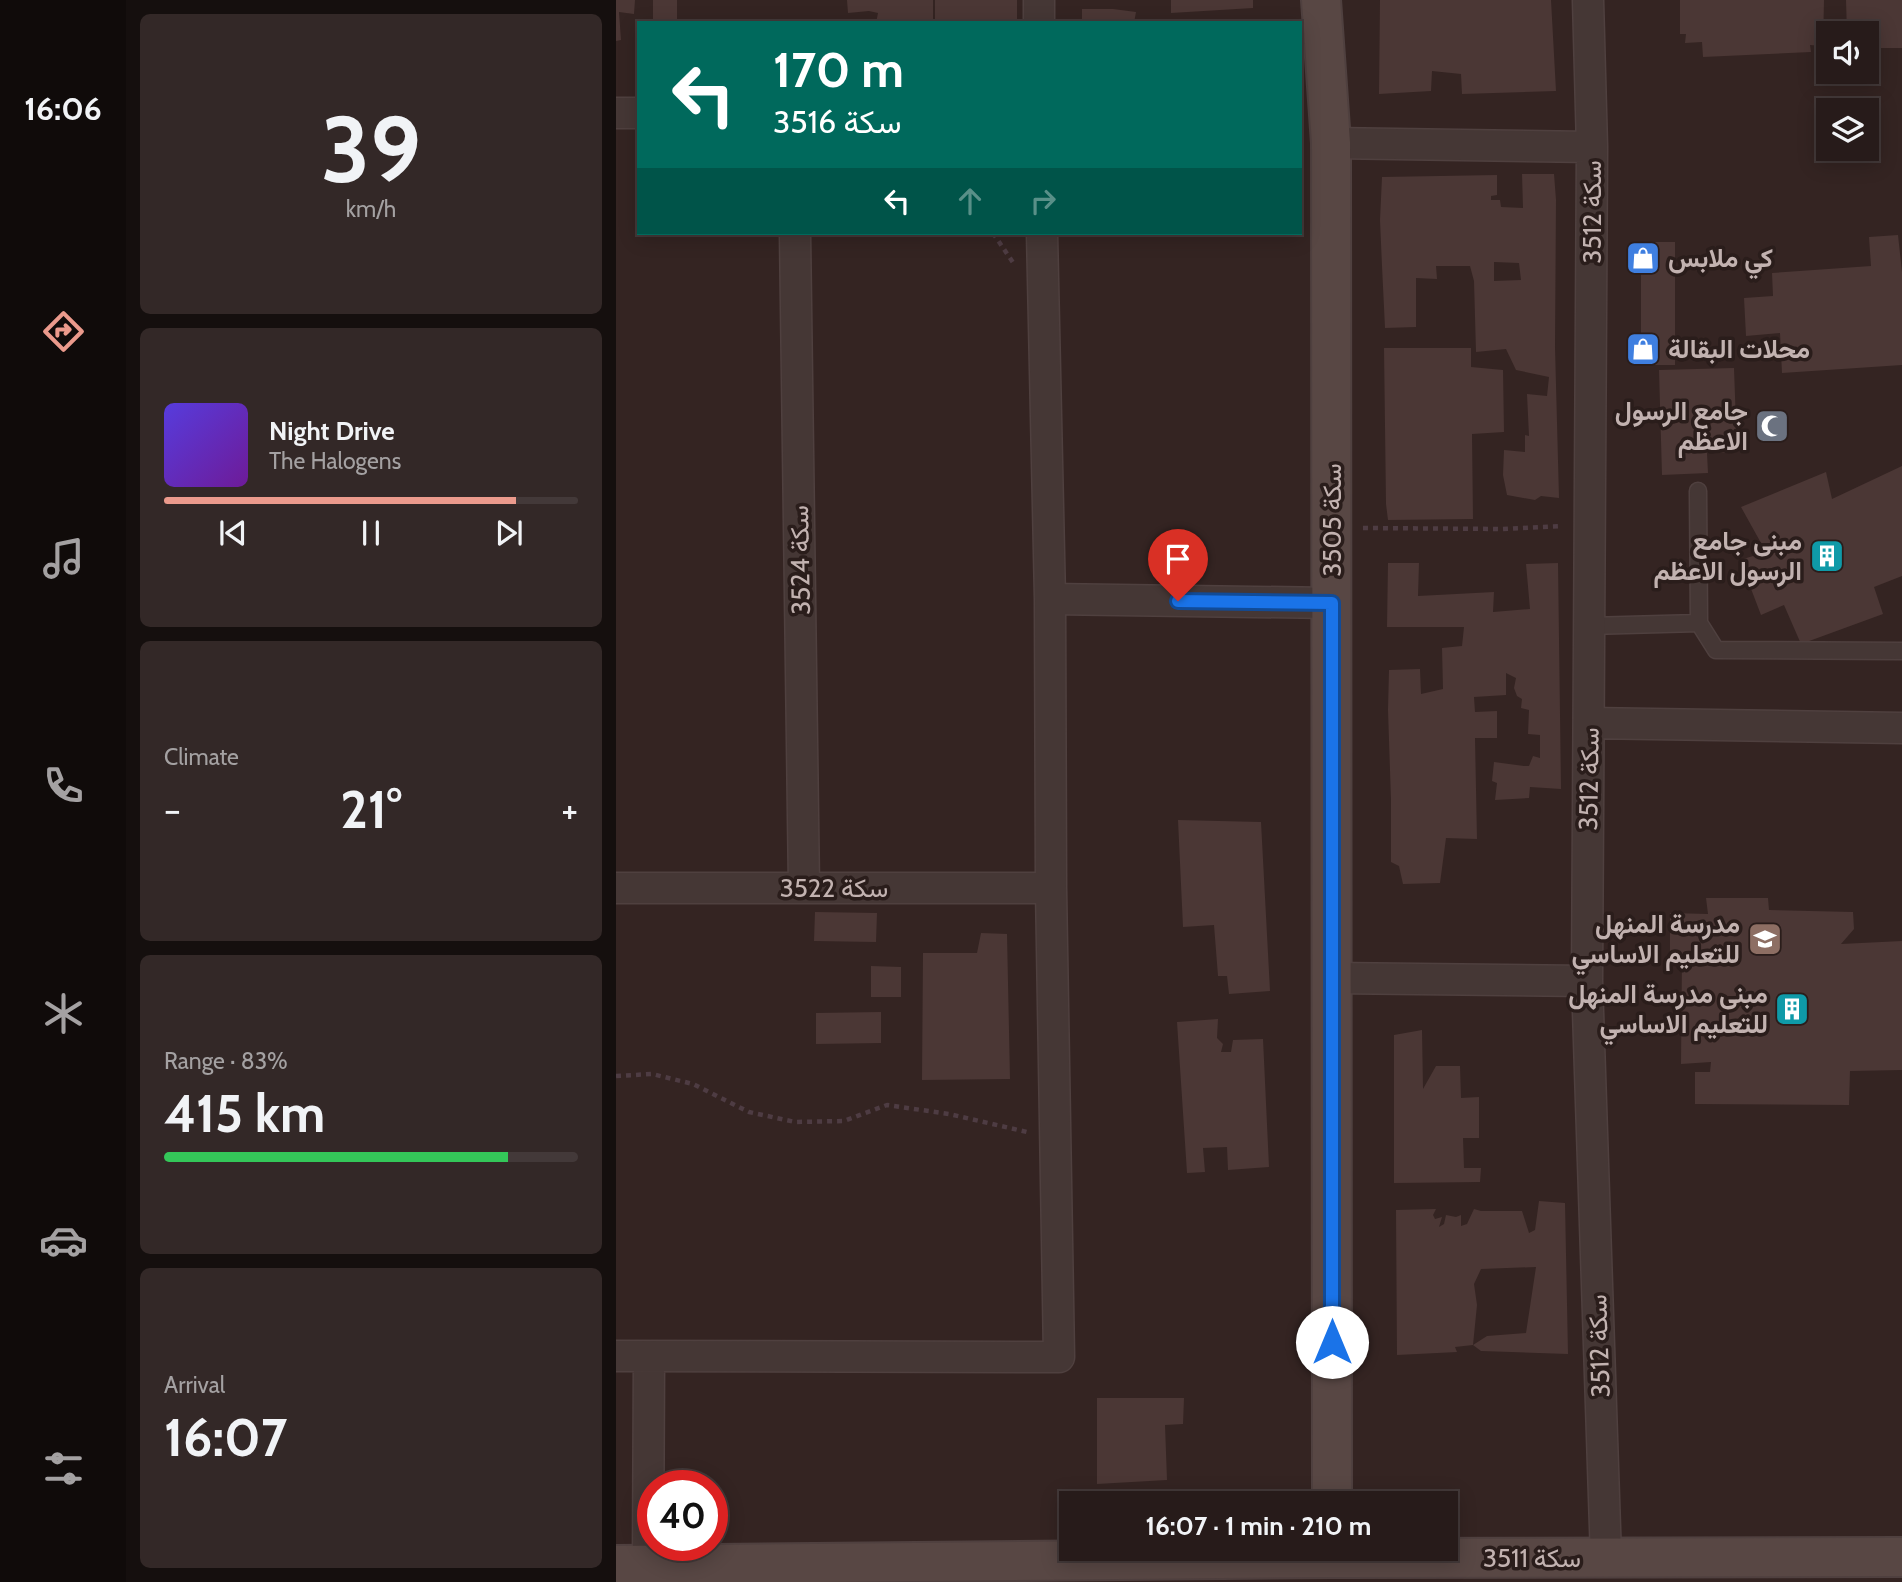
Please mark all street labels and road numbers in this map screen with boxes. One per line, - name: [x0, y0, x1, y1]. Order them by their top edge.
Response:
- street label: سكة 3512: [1576, 160, 1608, 264]
- street label: سكة 3505: [1316, 463, 1348, 577]
- street label: سكة 3524: [783, 505, 817, 615]
- street label: سكة 3512: [1572, 727, 1606, 831]
- street label: سكة 3522: [780, 872, 888, 904]
- street label: سكة 3512: [1581, 1294, 1617, 1398]
- street label: سكة 3511: [1483, 1542, 1581, 1574]

